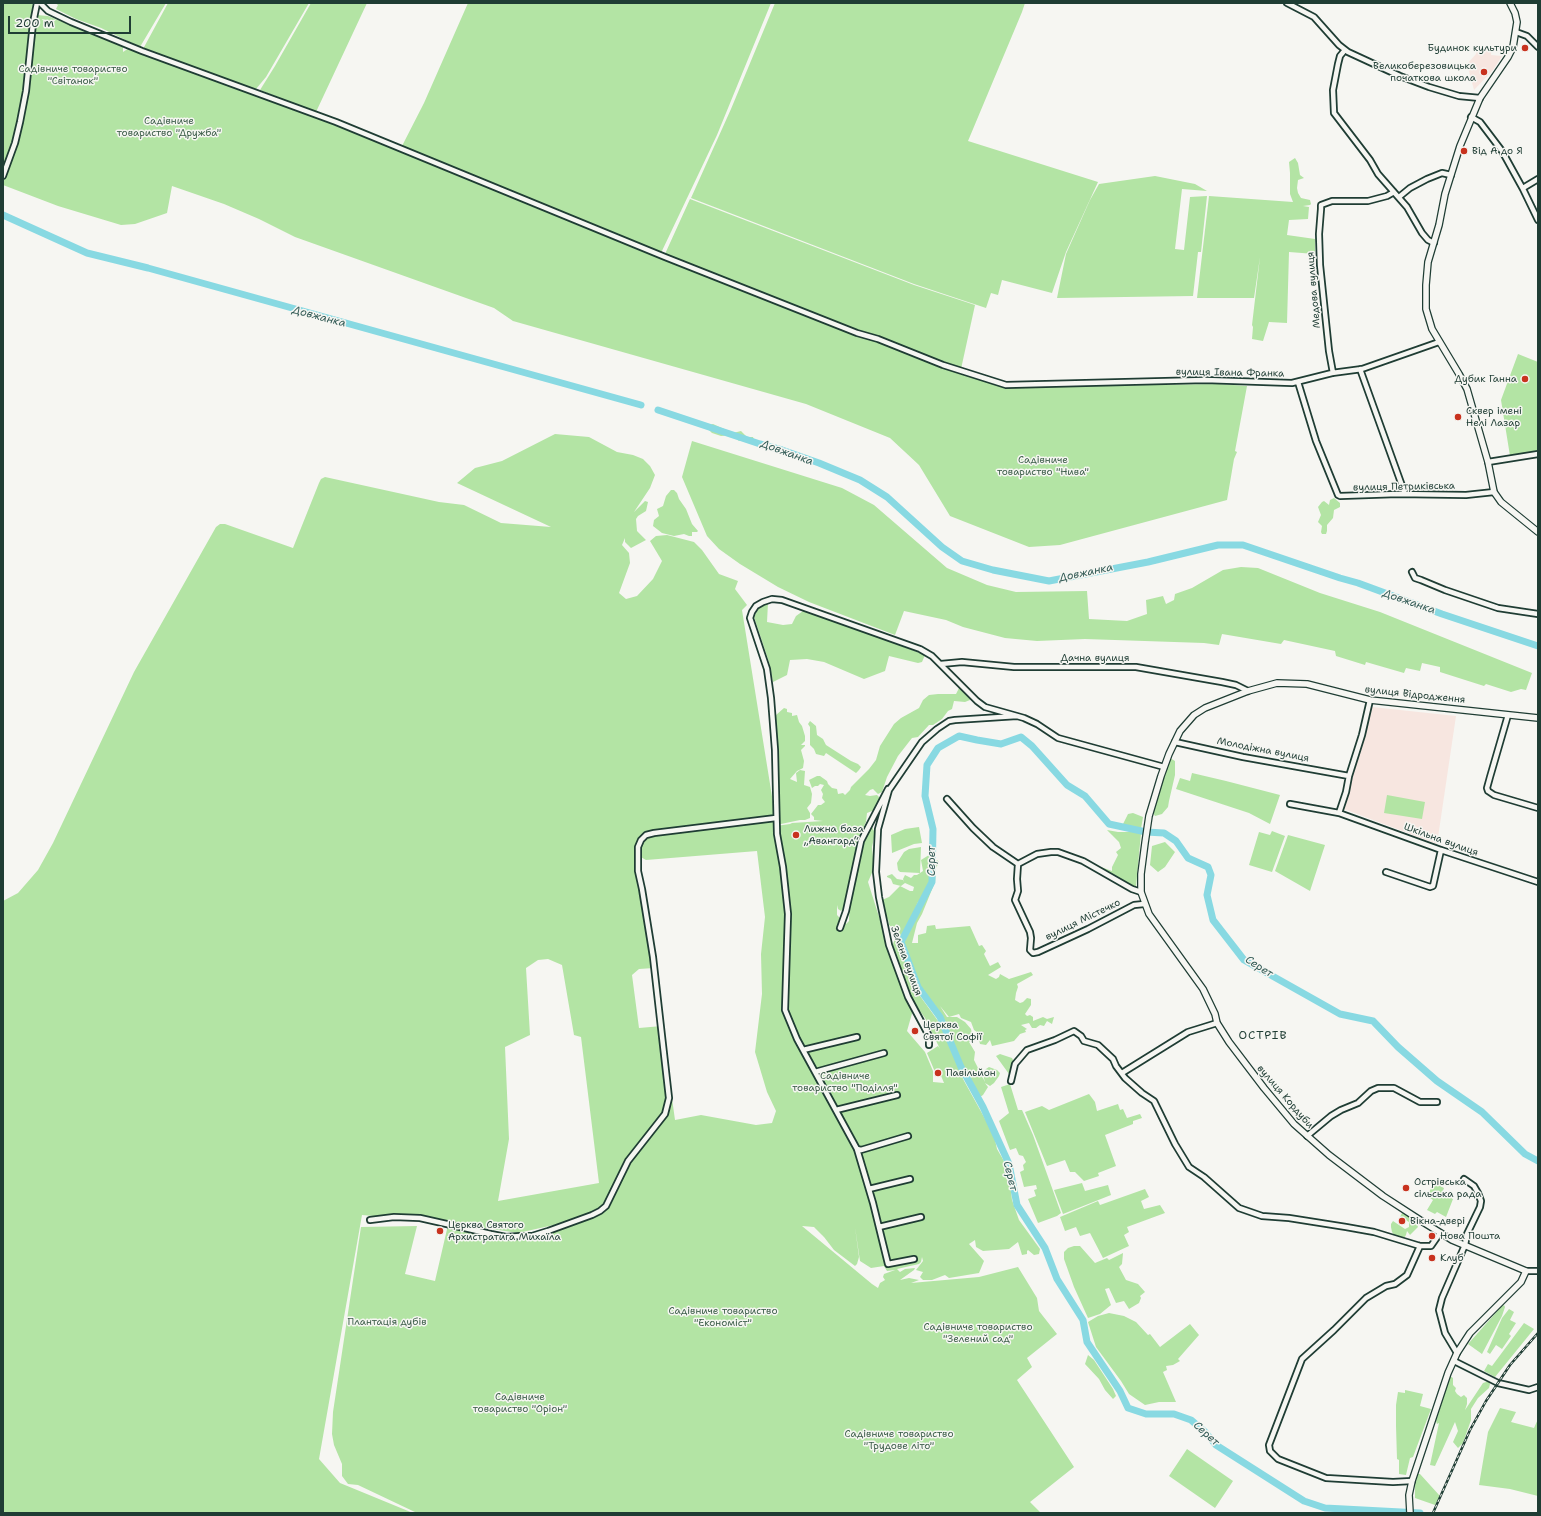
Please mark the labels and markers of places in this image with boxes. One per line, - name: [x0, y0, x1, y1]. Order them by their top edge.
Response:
- place label: Будинок культури: [1427, 42, 1517, 54]
- marker: Будинок культури: [1520, 43, 1530, 53]
- place label: Великоберезовицька початкова школа: [1373, 60, 1476, 84]
- marker: Великоберезовицька початкова школа: [1479, 67, 1489, 77]
- place label: Від А до Я: [1472, 145, 1523, 157]
- marker: Від А до Я: [1459, 146, 1469, 156]
- place label: Дубик Ганна: [1454, 373, 1517, 385]
- marker: Дубик Ганна: [1520, 374, 1530, 384]
- place label: Сквер імені Нелі Лазар: [1466, 405, 1522, 428]
- marker: Сквер імені Нелі Лазар: [1453, 412, 1463, 422]
- place label: Лижна база „Авангард“: [804, 823, 864, 846]
- marker: Лижна база „Авангард“: [791, 830, 801, 840]
- place label: Церква Святої Софії: [923, 1019, 982, 1042]
- marker: Церква Святої Софії: [910, 1026, 920, 1036]
- place label: Павільйон: [946, 1067, 996, 1079]
- marker: Павільйон: [933, 1068, 943, 1078]
- place label: Острівська сільська рада: [1414, 1176, 1481, 1200]
- marker: Острівська сільська рада: [1401, 1183, 1411, 1193]
- place label: Вікна-двері: [1410, 1215, 1465, 1227]
- marker: Вікна-двері: [1397, 1216, 1407, 1226]
- place label: Церква Святого Архистратига Михаїла: [448, 1219, 561, 1242]
- marker: Церква Святого Архистратига Михаїла: [435, 1226, 445, 1236]
- place label: Нова Пошта: [1440, 1230, 1500, 1242]
- marker: Нова Пошта: [1427, 1231, 1437, 1241]
- place label: Клуб: [1440, 1252, 1464, 1264]
- marker: Клуб: [1427, 1253, 1437, 1263]

